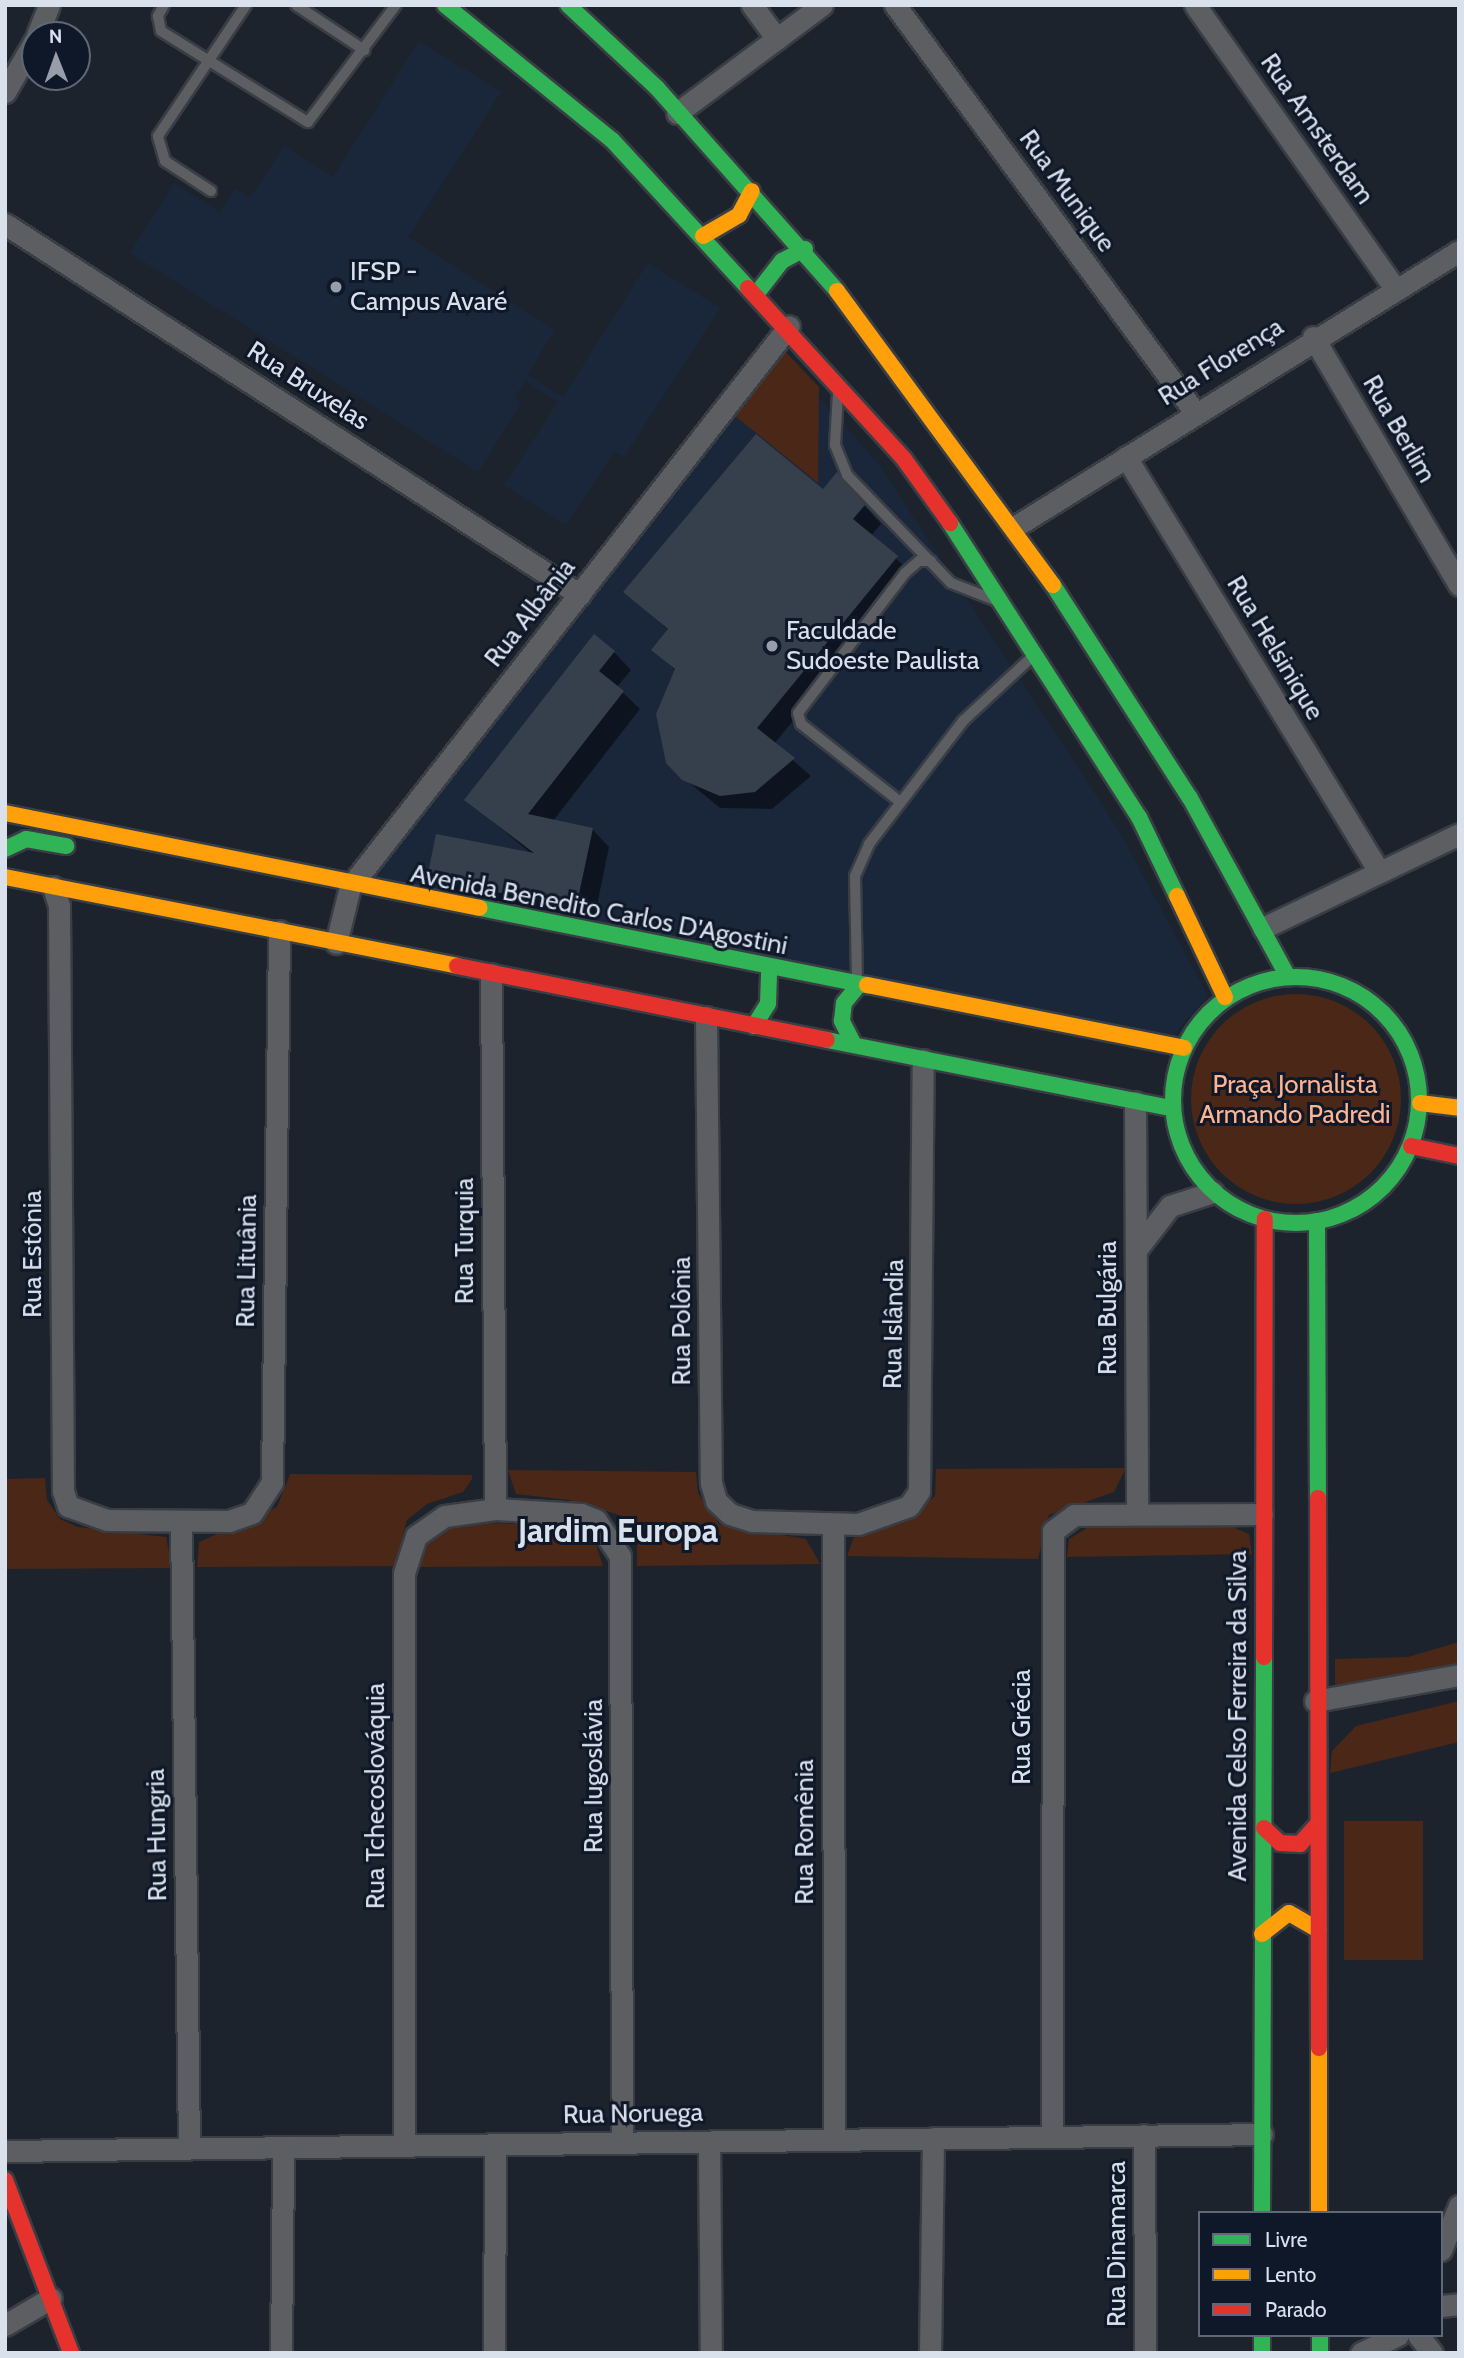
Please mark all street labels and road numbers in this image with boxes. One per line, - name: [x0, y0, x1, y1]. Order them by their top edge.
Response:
- street label: Rua Amsterdam: [1254, 48, 1380, 210]
- street label: Rua Munique: [1012, 124, 1122, 258]
- street label: Rua Florença: [1153, 311, 1289, 413]
- street label: Rua Bruxelas: [241, 335, 375, 437]
- street label: Rua Berlim: [1356, 370, 1442, 488]
- street label: Rua Albânia: [478, 553, 582, 673]
- street label: Rua Helsinique: [1220, 570, 1330, 726]
- street label: Avenida Benedito Carlos D'Agostini: [408, 858, 790, 962]
- street label: Rua Turquia: [449, 1178, 481, 1304]
- street label: Rua Estônia: [17, 1190, 49, 1318]
- street label: Rua Lituânia: [230, 1194, 264, 1328]
- street label: Rua Bulgária: [1092, 1241, 1124, 1375]
- street label: Rua Polônia: [666, 1257, 698, 1385]
- street label: Rua Islândia: [877, 1259, 911, 1389]
- street label: Avenida Celso Ferreira da Silva: [1222, 1550, 1254, 1882]
- street label: Rua Grécia: [1006, 1669, 1038, 1785]
- street label: Rua Tchecoslováquia: [360, 1683, 392, 1909]
- street label: Rua Iugoslávia: [578, 1699, 610, 1853]
- street label: Rua Romênia: [789, 1759, 821, 1905]
- street label: Rua Hungria: [140, 1768, 174, 1902]
- street label: Rua Noruega: [563, 2097, 703, 2131]
- street label: Rua Dinamarca: [1101, 2161, 1133, 2327]

